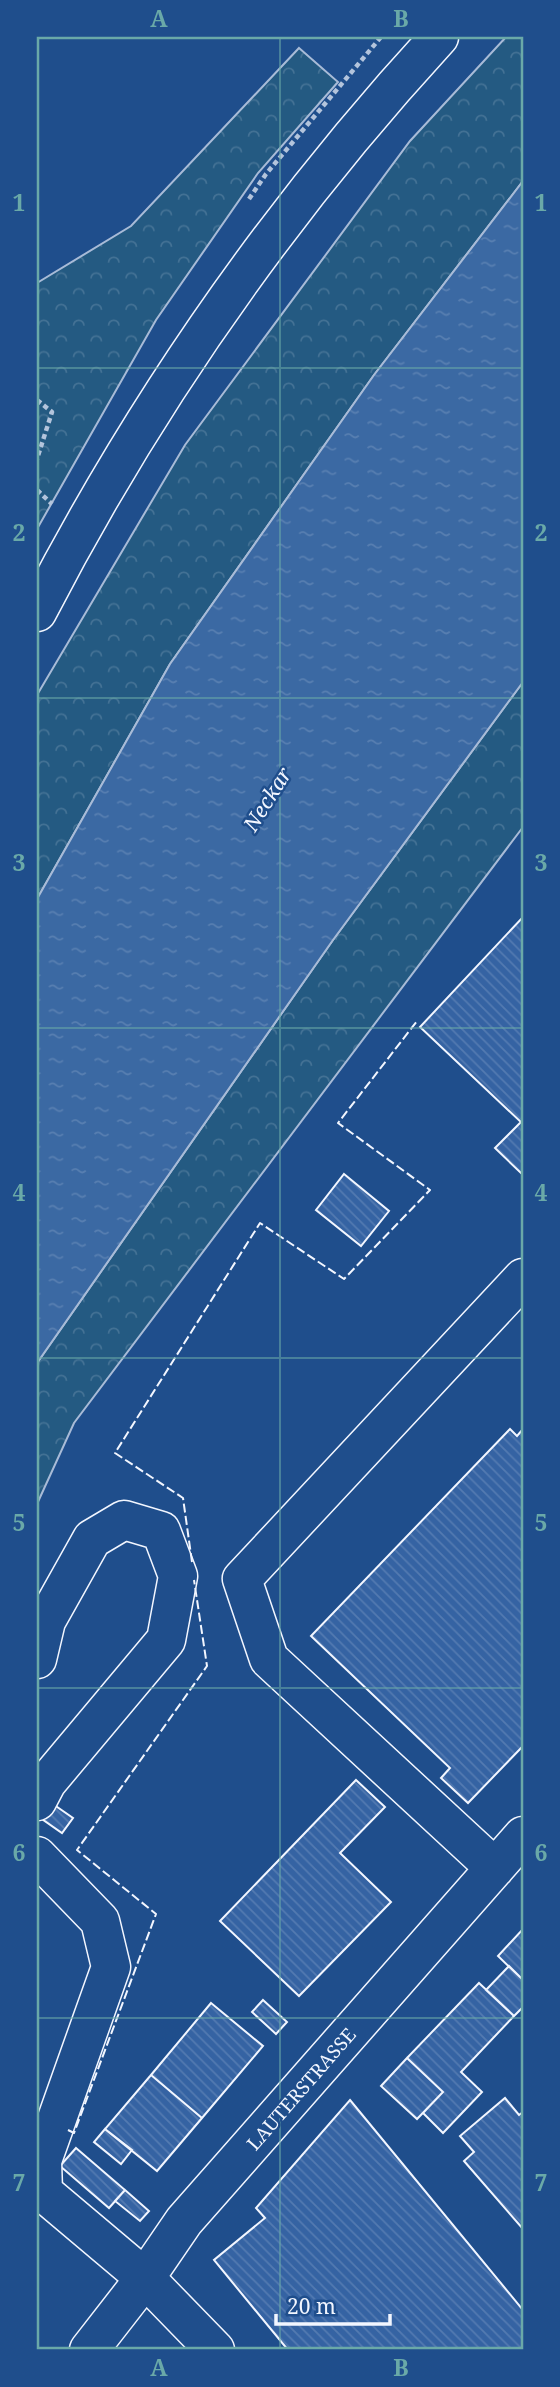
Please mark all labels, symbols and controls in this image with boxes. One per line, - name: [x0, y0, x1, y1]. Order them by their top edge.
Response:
- text: A: [150, 2, 168, 34]
- text: B: [393, 2, 409, 34]
- text: 1: [13, 186, 26, 218]
- text: 1: [535, 186, 548, 218]
- text: 2: [13, 516, 26, 548]
- text: 2: [535, 516, 548, 548]
- water label: Neckar: [236, 762, 298, 837]
- text: 3: [13, 846, 26, 878]
- text: 3: [535, 846, 548, 878]
- text: 4: [13, 1176, 26, 1208]
- text: 4: [535, 1176, 548, 1208]
- text: 5: [13, 1506, 26, 1538]
- text: 5: [535, 1506, 548, 1538]
- text: 6: [13, 1836, 26, 1868]
- text: 6: [535, 1836, 548, 1868]
- street label: LAUTERSTRASSE: [241, 2022, 362, 2156]
- text: 7: [13, 2166, 26, 2198]
- text: 7: [535, 2166, 548, 2198]
- scale bar: [276, 2282, 390, 2326]
- text: 20 m: [287, 2292, 336, 2320]
- text: A: [150, 2351, 168, 2383]
- text: B: [393, 2351, 409, 2383]

